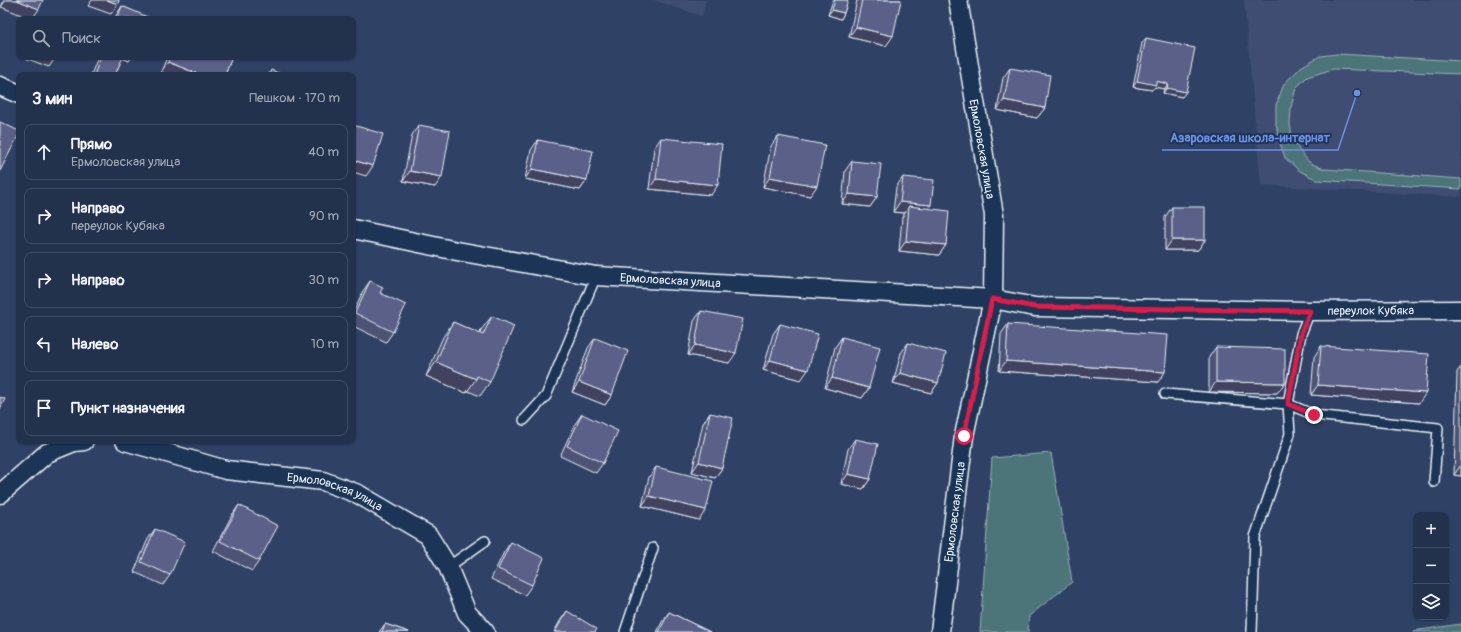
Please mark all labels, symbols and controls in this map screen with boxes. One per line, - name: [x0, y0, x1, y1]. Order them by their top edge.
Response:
- search box: [16, 16, 356, 60]
- icon: search: [30, 27, 52, 49]
- text: Поиск: [62, 29, 101, 48]
- text: 3 мин: [32, 88, 72, 109]
- text: Пешком · 170 m: [249, 90, 340, 106]
- street label: Ермоловская улица: [965, 98, 998, 200]
- callout: Азаровская школа-интернат: [1162, 125, 1338, 150]
- text: Азаровская школа-интернат: [1170, 130, 1331, 146]
- text: Прямо: [71, 135, 112, 154]
- icon: ahead: [33, 141, 55, 163]
- text: 40 m: [308, 144, 339, 160]
- text: Ермоловская улица: [71, 154, 180, 170]
- text: Направо: [71, 199, 125, 218]
- icon: right: [33, 205, 55, 227]
- text: 90 m: [309, 208, 339, 224]
- text: переулок Кубяка: [71, 218, 165, 234]
- icon: right: [33, 269, 55, 291]
- street label: Ермоловская улица: [619, 270, 722, 291]
- text: Направо: [71, 271, 125, 290]
- text: 30 m: [309, 272, 339, 288]
- street label: переулок Кубяка: [1327, 303, 1415, 319]
- icon: left: [33, 333, 55, 355]
- text: Налево: [71, 335, 118, 354]
- text: 10 m: [311, 336, 339, 352]
- icon: arrive: [33, 397, 55, 419]
- text: Пункт назначения: [71, 399, 185, 418]
- route end: [1305, 406, 1323, 424]
- route start: [955, 427, 973, 445]
- street label: Ермоловская улица: [942, 461, 969, 563]
- street label: Ермоловская улица: [286, 470, 386, 515]
- map controls: [1413, 512, 1449, 620]
- button: +: [1413, 512, 1449, 548]
- button: −: [1413, 548, 1449, 584]
- button: layers: [1413, 584, 1449, 620]

